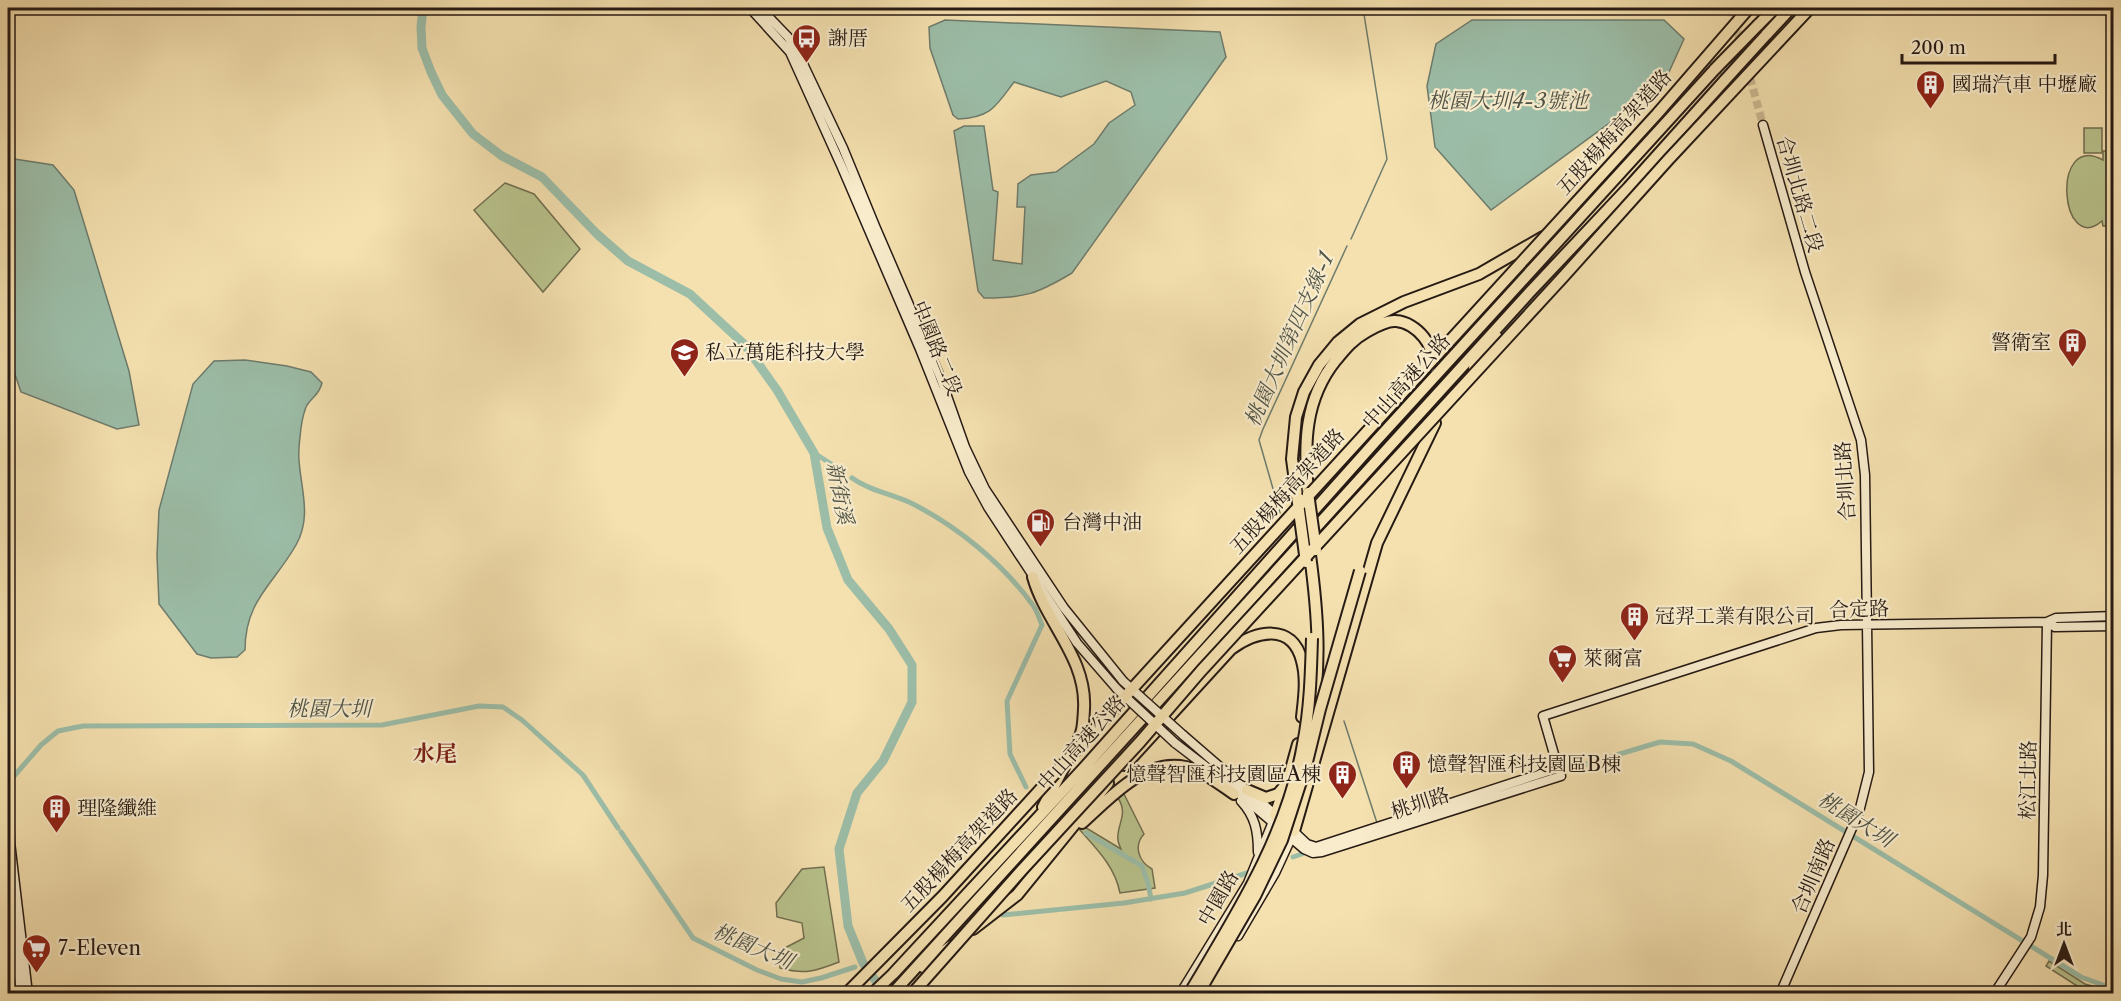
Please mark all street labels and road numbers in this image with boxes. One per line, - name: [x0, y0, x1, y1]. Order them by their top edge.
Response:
- street label: 五股楊梅高架道路: [1552, 65, 1676, 199]
- street label: 合圳北路二段: [1772, 133, 1828, 255]
- street label: 中園路二段: [907, 297, 967, 399]
- street label: 中山高速公路: [1357, 328, 1455, 434]
- street label: 五股楊梅高架道路: [1225, 424, 1349, 558]
- street label: 合圳北路: [1830, 440, 1860, 522]
- street label: 合定路: [1829, 596, 1889, 622]
- street label: 中山高速公路: [1032, 690, 1130, 796]
- street label: 松江北路: [2015, 740, 2041, 820]
- street label: 桃圳路: [1388, 782, 1452, 824]
- street label: 五股楊梅高架道路: [896, 783, 1022, 917]
- street label: 合圳南路: [1786, 834, 1840, 918]
- street label: 中園路: [1193, 866, 1243, 930]

